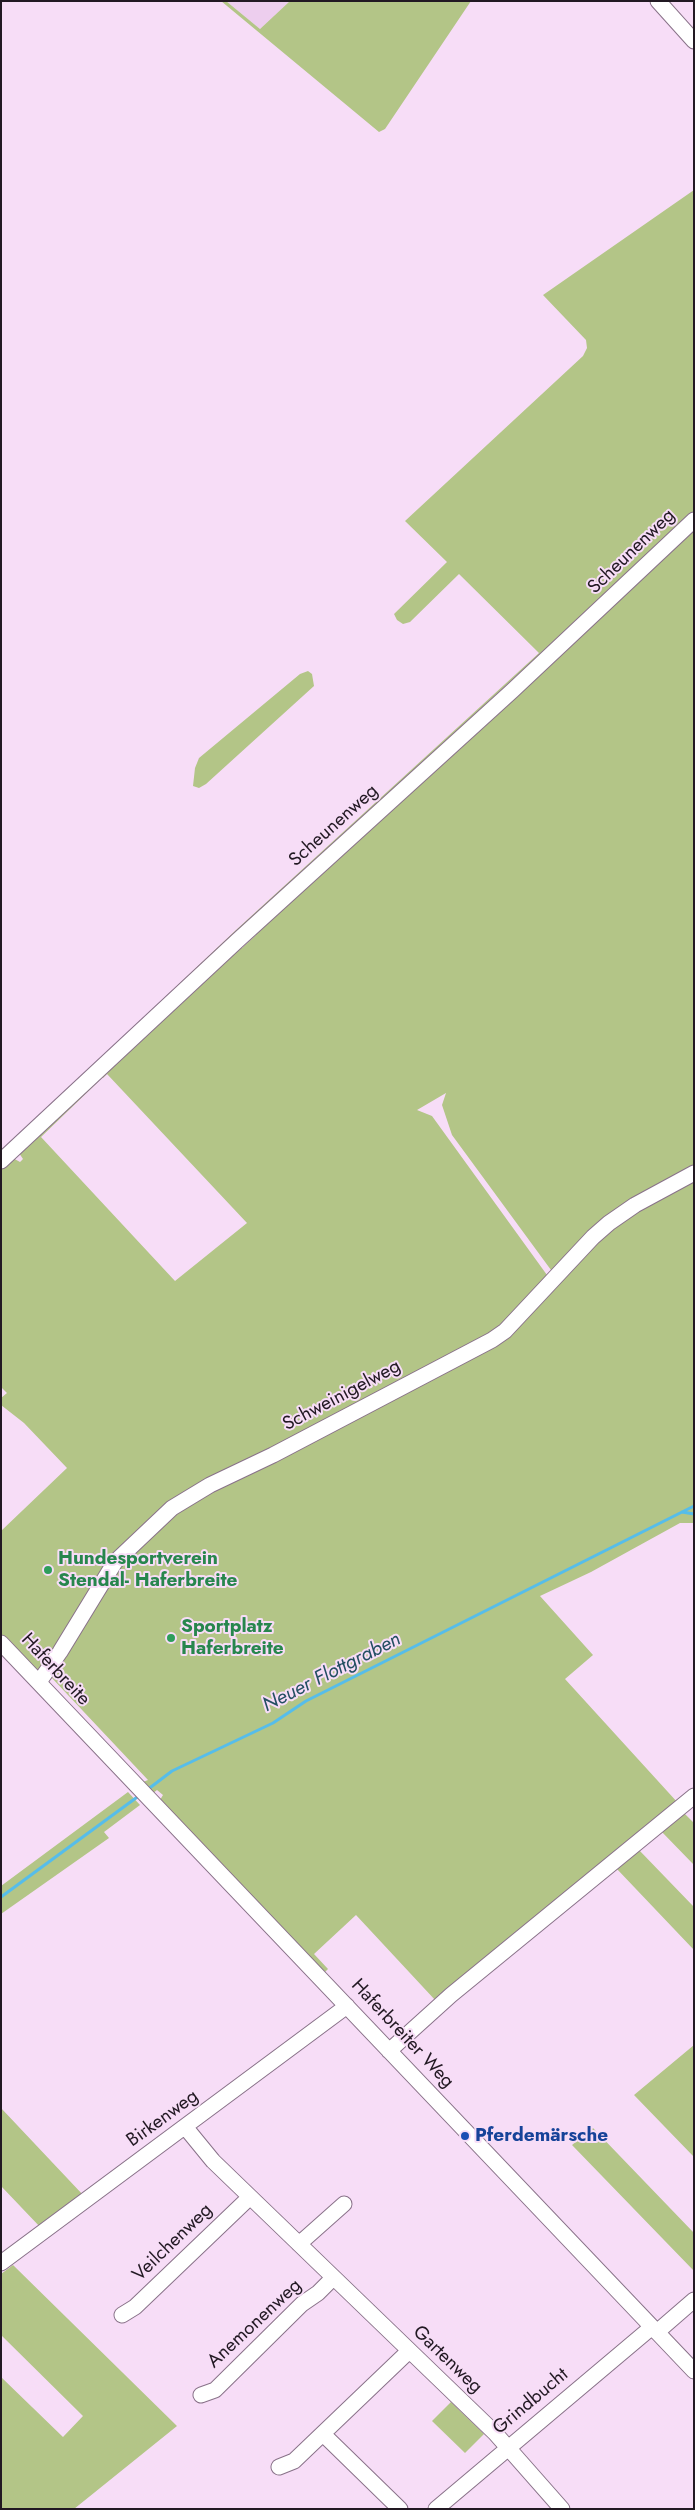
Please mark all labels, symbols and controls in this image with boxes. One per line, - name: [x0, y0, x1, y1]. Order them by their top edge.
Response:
- street label: Scheunenweg: [584, 505, 680, 599]
- street label: Scheunenweg: [285, 780, 383, 872]
- street label: Schweinigelweg: [279, 1355, 405, 1437]
- place label: Hundesportverein Stendal- Haferbreite: [58, 1548, 237, 1592]
- marker: Hundesportverein Stendal- Haferbreite: [42, 1564, 54, 1576]
- place label: Sportplatz Haferbreite: [181, 1616, 284, 1660]
- water label: Neuer Flottgraben: [259, 1628, 405, 1718]
- street label: Haferbreite: [16, 1629, 94, 1711]
- marker: Sportplatz Haferbreite: [165, 1632, 177, 1644]
- street label: Haferbreiter Weg: [346, 1975, 458, 2093]
- street label: Birkenweg: [123, 2085, 203, 2153]
- place label: Pferdemärsche: [475, 2125, 608, 2147]
- marker: Pferdemärsche: [459, 2130, 471, 2142]
- street label: Veilchenweg: [128, 2199, 218, 2287]
- street label: Anemonenweg: [203, 2275, 307, 2373]
- street label: Gartenweg: [407, 2321, 487, 2399]
- street label: Grindbucht: [489, 2364, 573, 2440]

